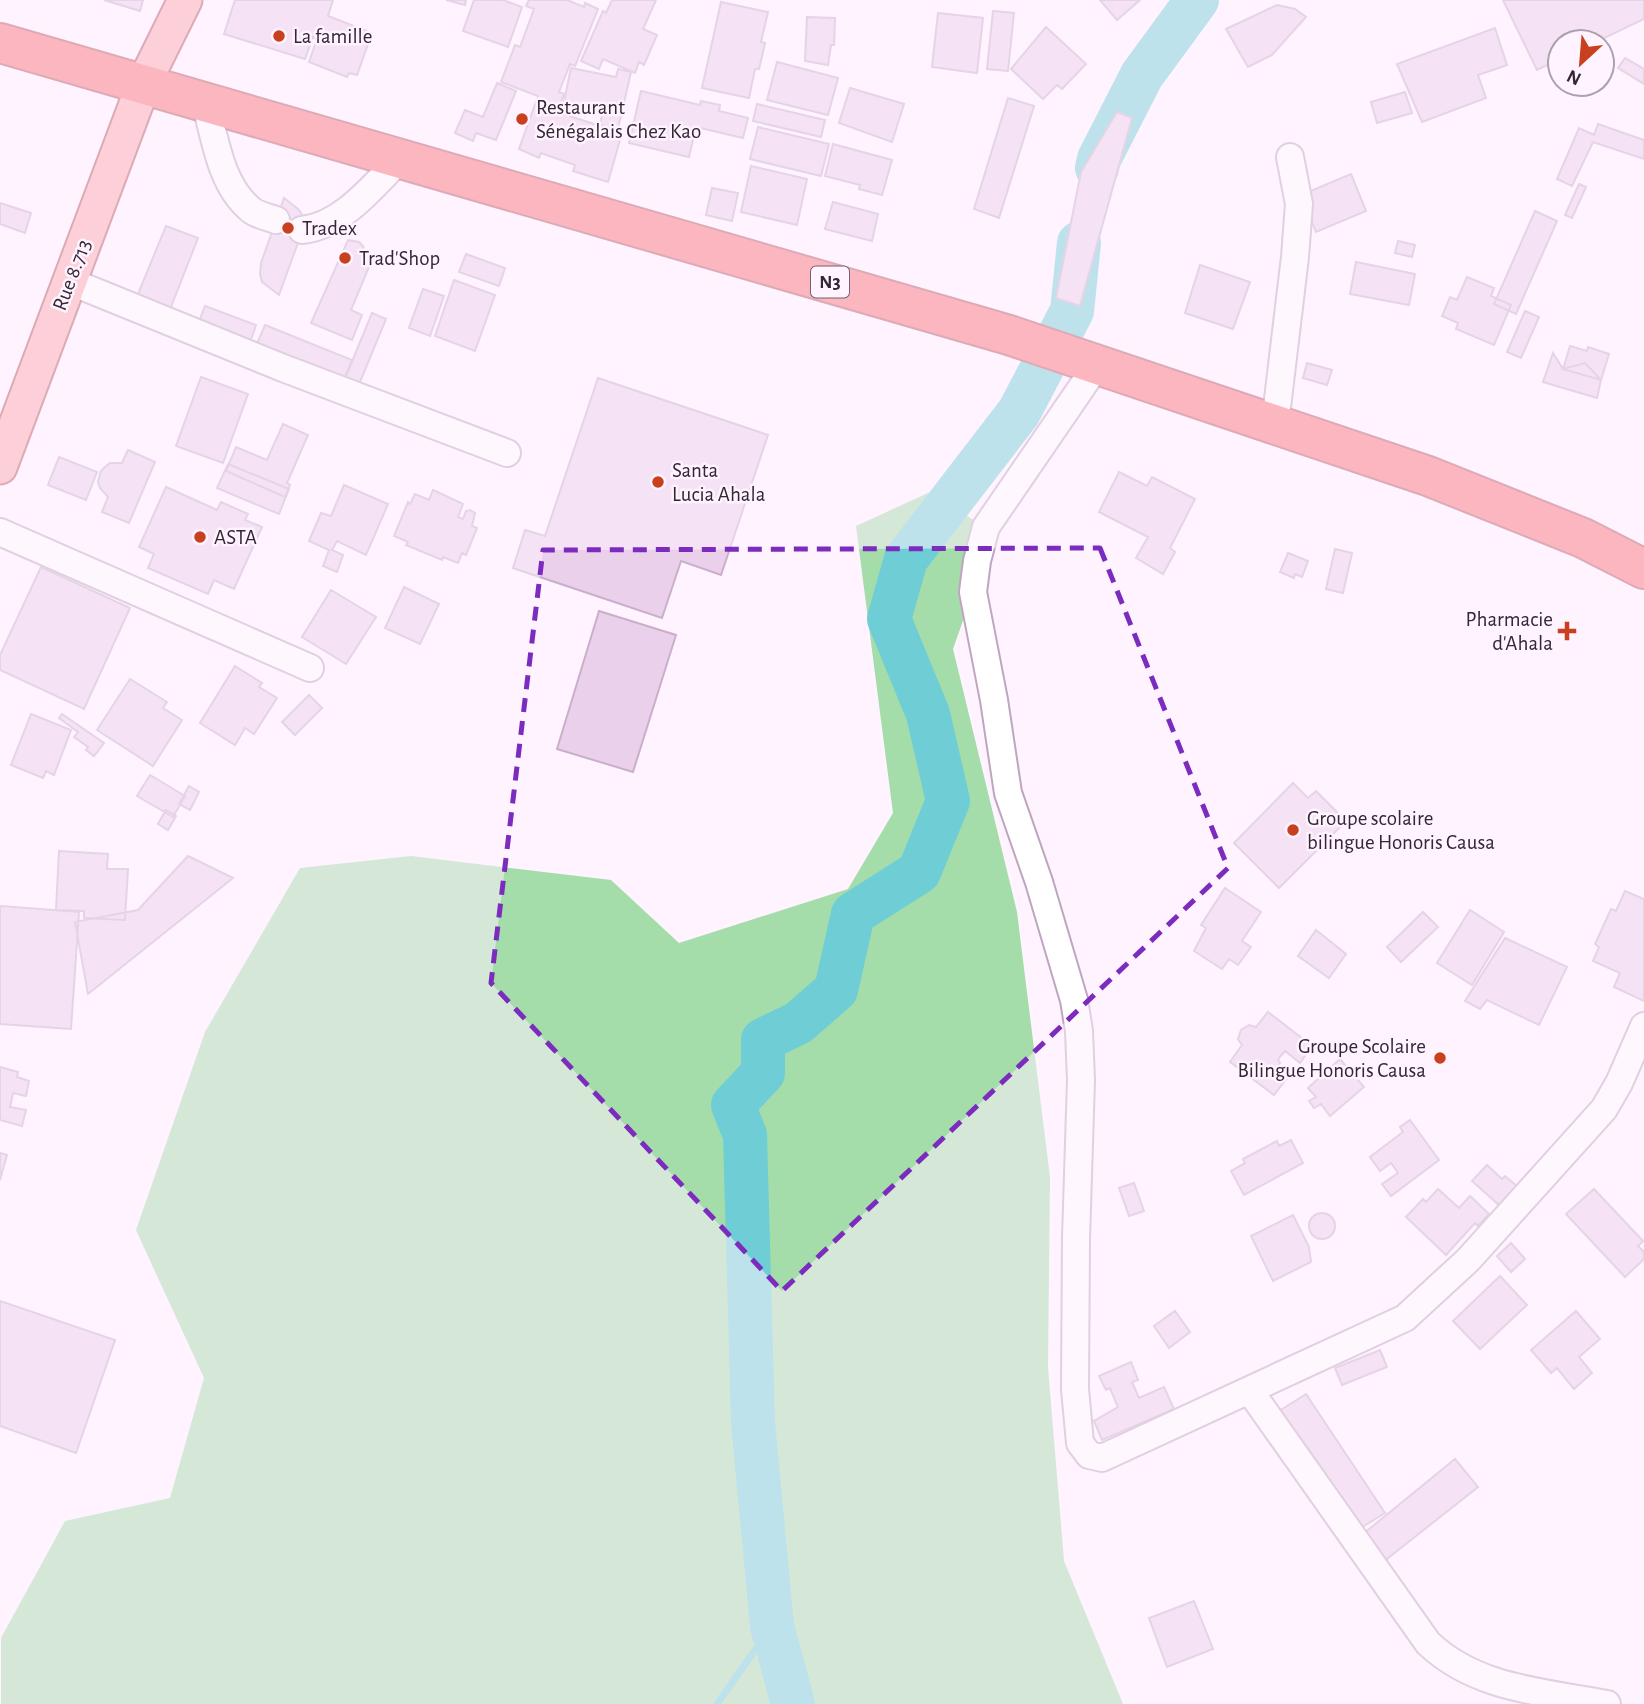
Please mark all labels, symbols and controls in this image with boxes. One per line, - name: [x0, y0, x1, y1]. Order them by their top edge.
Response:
- place label: La famille: [293, 26, 373, 47]
- marker: La famille: [271, 28, 287, 44]
- north arrow: [1546, 28, 1616, 98]
- text: N: [1564, 65, 1584, 88]
- place label: Restaurant Sénégalais Chez Kao: [536, 97, 701, 142]
- marker: Restaurant Sénégalais Chez Kao: [514, 111, 530, 127]
- place label: Tradex: [302, 218, 357, 239]
- marker: Tradex: [280, 220, 296, 236]
- street label: Rue 8.713: [49, 236, 95, 314]
- place label: Trad'Shop: [359, 248, 440, 269]
- marker: Trad'Shop: [337, 250, 353, 266]
- road number: N3: [811, 266, 849, 298]
- place label: Santa Lucia Ahala: [672, 460, 766, 505]
- marker: Santa Lucia Ahala: [650, 474, 666, 490]
- place label: ASTA: [214, 527, 257, 548]
- marker: ASTA: [192, 529, 208, 545]
- place label: Pharmacie d'Ahala: [1466, 609, 1553, 654]
- marker: Pharmacie d'Ahala: [1559, 623, 1575, 639]
- place label: Groupe scolaire bilingue Honoris Causa: [1307, 808, 1495, 853]
- marker: Groupe scolaire bilingue Honoris Causa: [1285, 822, 1301, 838]
- place label: Groupe Scolaire Bilingue Honoris Causa: [1238, 1036, 1426, 1081]
- marker: Groupe Scolaire Bilingue Honoris Causa: [1432, 1050, 1448, 1066]

